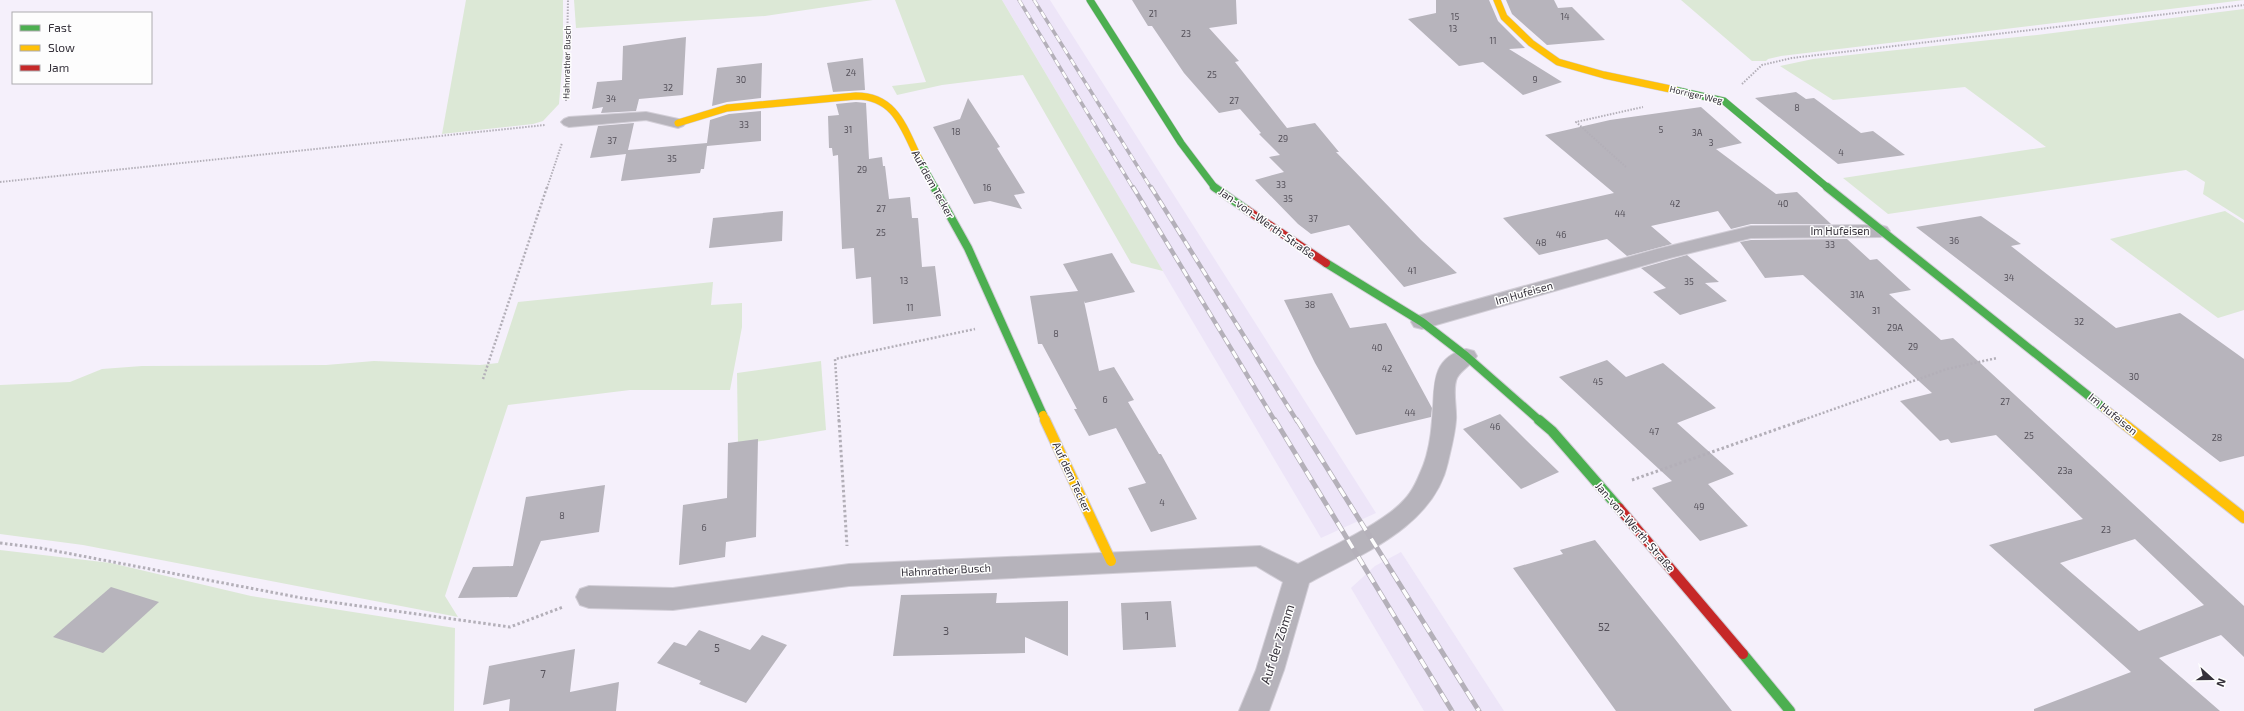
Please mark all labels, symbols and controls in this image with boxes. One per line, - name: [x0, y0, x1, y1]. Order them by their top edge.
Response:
- house number: 21: [1149, 8, 1157, 19]
- house number: 15: [1451, 11, 1459, 22]
- house number: 14: [1560, 11, 1570, 22]
- legend: [12, 12, 152, 84]
- text: Fast: [48, 20, 72, 34]
- house number: 13: [1449, 23, 1457, 34]
- street label: Hahnrather Busch: [560, 25, 573, 99]
- house number: 23: [1181, 28, 1191, 39]
- house number: 11: [1489, 35, 1497, 46]
- text: Slow: [48, 40, 75, 54]
- text: Jam: [48, 60, 69, 74]
- house number: 24: [846, 67, 857, 78]
- house number: 25: [1207, 69, 1217, 80]
- house number: 30: [736, 74, 746, 85]
- house number: 9: [1532, 74, 1538, 85]
- house number: 32: [663, 82, 673, 93]
- street label: Horriger Weg: [1669, 83, 1724, 106]
- house number: 34: [606, 93, 617, 104]
- house number: 27: [1229, 95, 1239, 106]
- house number: 8: [1794, 102, 1800, 113]
- house number: 33: [739, 119, 749, 130]
- house number: 31: [844, 124, 852, 135]
- house number: 5: [1659, 124, 1664, 135]
- house number: 18: [951, 126, 961, 137]
- house number: 3A: [1692, 127, 1703, 138]
- house number: 29: [1278, 133, 1288, 144]
- house number: 37: [607, 135, 617, 146]
- house number: 3: [1708, 137, 1714, 148]
- street label: Auf dem Tecker: [909, 147, 958, 221]
- house number: 4: [1838, 147, 1844, 158]
- house number: 35: [667, 153, 677, 164]
- house number: 29: [857, 164, 867, 175]
- house number: 33: [1276, 179, 1286, 190]
- house number: 16: [983, 182, 991, 193]
- street label: Jan-von-Werth-Straße: [1217, 184, 1318, 261]
- house number: 35: [1283, 193, 1293, 204]
- house number: 42: [1670, 198, 1680, 209]
- house number: 40: [1778, 198, 1788, 209]
- house number: 27: [876, 203, 886, 214]
- house number: 44: [1614, 208, 1626, 219]
- house number: 37: [1308, 213, 1318, 224]
- street label: Im Hufeisen: [1810, 224, 1870, 237]
- house number: 25: [876, 227, 886, 238]
- house number: 46: [1556, 229, 1566, 240]
- house number: 36: [1949, 235, 1959, 246]
- house number: 48: [1536, 237, 1547, 248]
- house number: 33: [1825, 239, 1835, 250]
- house number: 41: [1407, 265, 1417, 276]
- house number: 34: [2004, 272, 2015, 283]
- house number: 13: [900, 275, 908, 286]
- house number: 35: [1684, 276, 1694, 287]
- street label: Im Hufeisen: [1494, 278, 1554, 307]
- house number: 31A: [1850, 289, 1864, 300]
- house number: 38: [1305, 299, 1315, 310]
- house number: 11: [906, 302, 914, 313]
- house number: 31: [1872, 305, 1880, 316]
- house number: 32: [2074, 316, 2084, 327]
- house number: 29A: [1887, 322, 1903, 333]
- house number: 8: [1053, 328, 1059, 339]
- house number: 29: [1908, 341, 1918, 352]
- house number: 40: [1372, 342, 1382, 353]
- house number: 42: [1382, 363, 1392, 374]
- house number: 30: [2129, 371, 2139, 382]
- house number: 45: [1593, 376, 1603, 387]
- street label: Im Hufeisen: [2086, 390, 2140, 437]
- house number: 6: [1102, 394, 1108, 405]
- house number: 27: [2000, 396, 2010, 407]
- house number: 44: [1404, 407, 1416, 418]
- house number: 46: [1490, 421, 1500, 432]
- house number: 47: [1649, 426, 1659, 437]
- house number: 25: [2024, 430, 2034, 441]
- house number: 28: [2212, 432, 2222, 443]
- street label: Auf dem Tecker: [1051, 440, 1095, 514]
- house number: 23a: [2057, 465, 2073, 476]
- street label: Jan-von-Werth-Straße: [1593, 479, 1678, 574]
- house number: 4: [1159, 497, 1165, 508]
- house number: 49: [1694, 501, 1704, 512]
- house number: 8: [559, 510, 565, 521]
- house number: 6: [701, 522, 707, 533]
- house number: 23: [2101, 524, 2111, 535]
- street label: Hahnrather Busch: [901, 561, 991, 578]
- street label: Auf der Zömm: [1257, 602, 1297, 686]
- house number: 1: [1145, 609, 1149, 622]
- house number: 52: [1598, 620, 1610, 633]
- house number: 3: [943, 624, 949, 637]
- house number: 5: [714, 641, 720, 654]
- north arrow: [2192, 659, 2232, 699]
- house number: 7: [540, 667, 546, 680]
- text: N: [2214, 677, 2229, 689]

